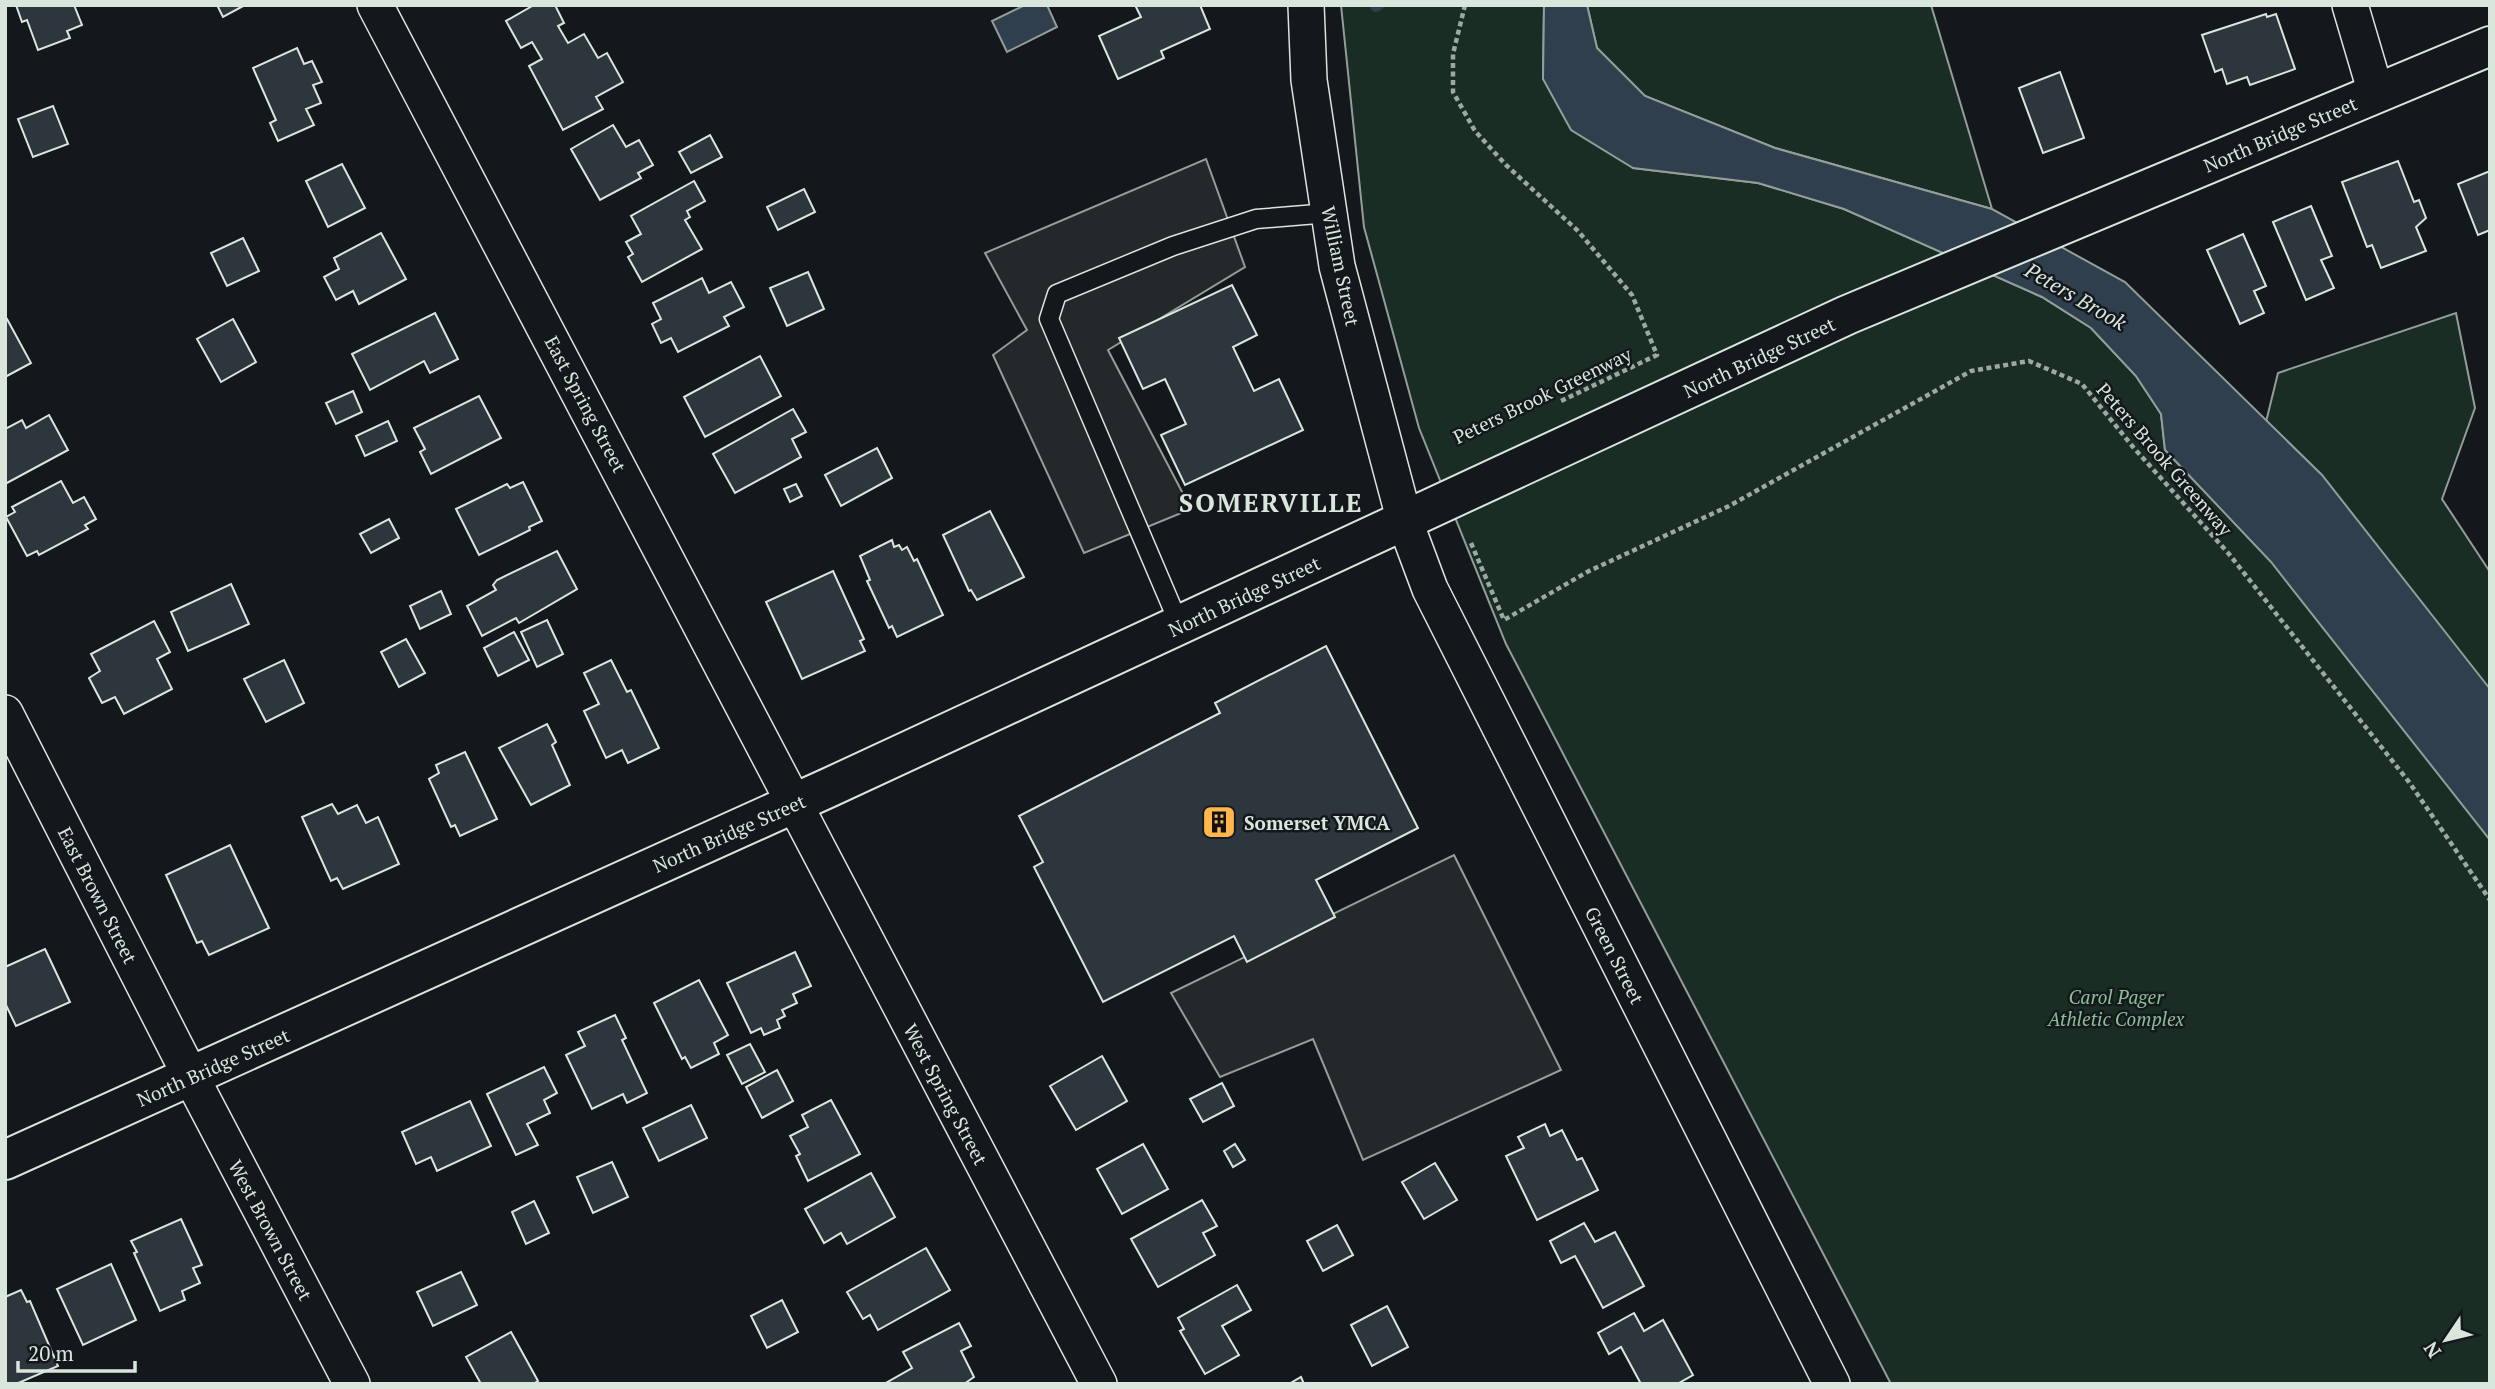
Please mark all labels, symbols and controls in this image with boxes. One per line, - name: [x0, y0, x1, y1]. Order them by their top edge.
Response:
- street label: North Bridge Street: [2199, 90, 2361, 178]
- street label: William Street: [1316, 204, 1366, 328]
- water label: Peters Brook: [2019, 255, 2132, 337]
- street label: North Bridge Street: [1679, 311, 1839, 403]
- street label: East Spring Street: [539, 331, 633, 477]
- street label: Peters Brook Greenway: [1449, 341, 1636, 449]
- street label: Peters Brook Greenway: [2092, 377, 2239, 541]
- district label: SOMERVILLE: [1179, 485, 1363, 519]
- street label: North Bridge Street: [1164, 550, 1324, 642]
- street label: North Bridge Street: [649, 788, 809, 878]
- building icon: Somerset YMCA: [1200, 803, 1238, 841]
- place label: Somerset YMCA: [1244, 810, 1390, 835]
- street label: East Brown Street: [53, 822, 143, 968]
- street label: Green Street: [1580, 902, 1650, 1008]
- park label: Carol Pager Athletic Complex: [2047, 984, 2185, 1031]
- street label: West Spring Street: [898, 1019, 994, 1169]
- street label: North Bridge Street: [133, 1022, 293, 1112]
- street label: West Brown Street: [223, 1155, 319, 1305]
- north arrow: [2411, 1305, 2481, 1375]
- scale bar: [18, 1330, 135, 1374]
- text: N: [2417, 1336, 2446, 1363]
- text: 20 m: [28, 1339, 74, 1367]

